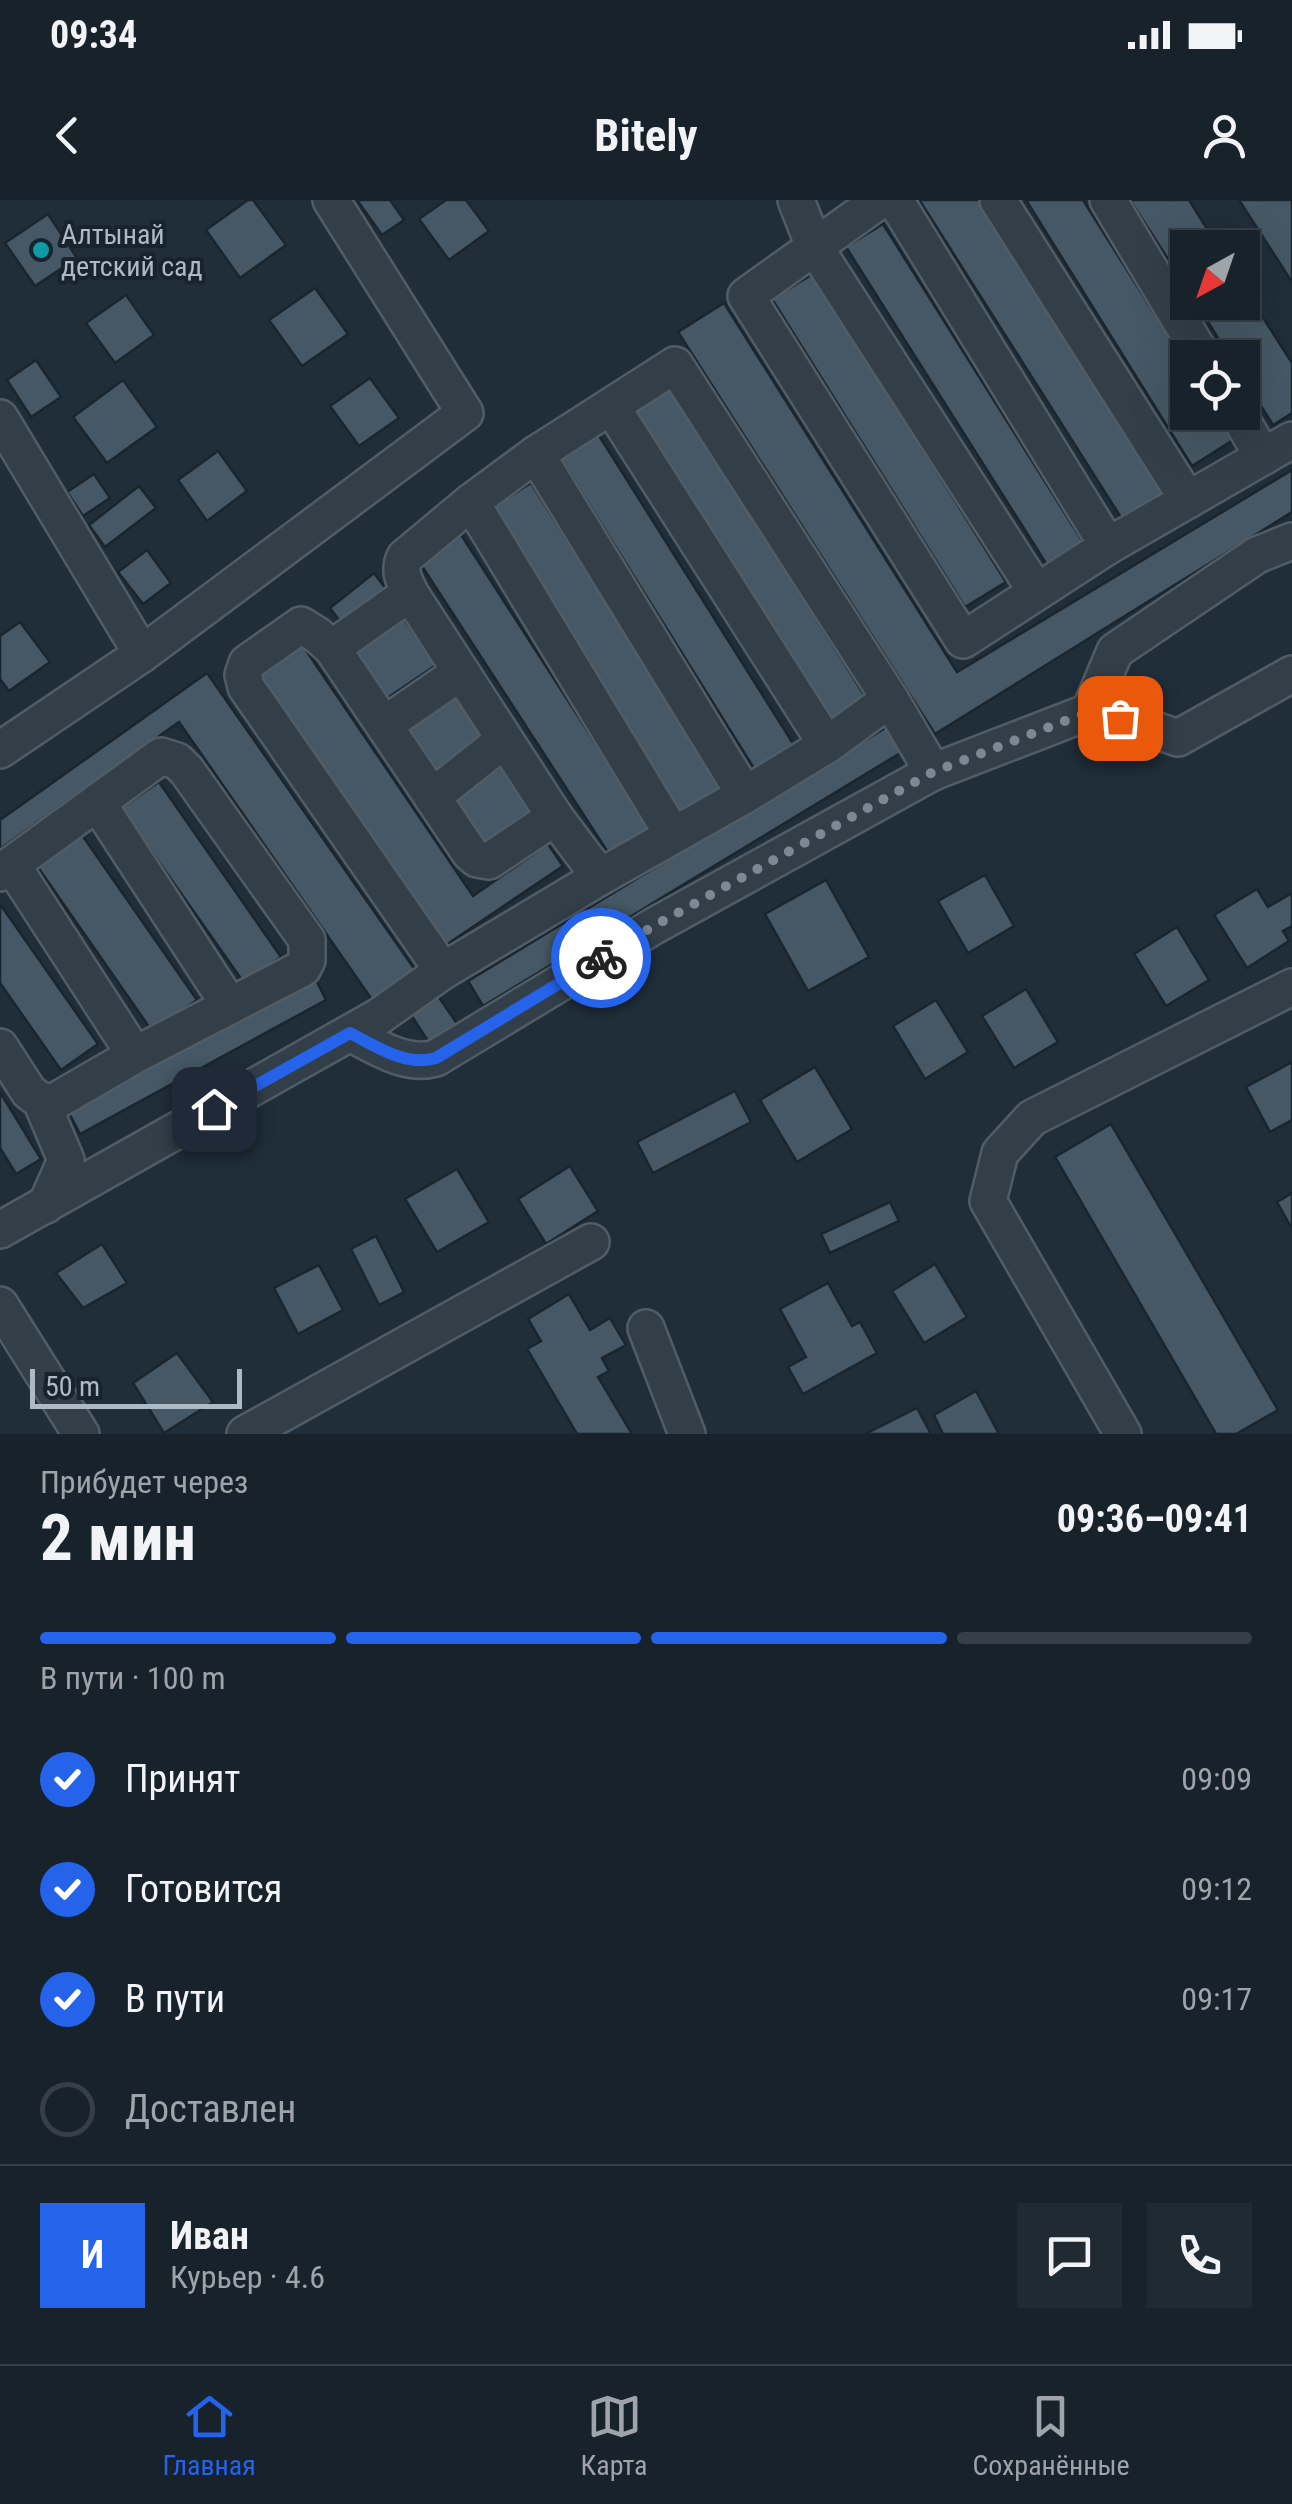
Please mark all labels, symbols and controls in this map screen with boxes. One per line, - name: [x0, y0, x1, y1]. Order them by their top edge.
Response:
- text: 09:34: [50, 13, 137, 57]
- icon: back: [40, 108, 95, 163]
- icon: person: [1197, 108, 1252, 163]
- text: Bitely: [594, 109, 698, 162]
- place label: Алтынай детский сад: [61, 218, 203, 283]
- north arrow: [1170, 230, 1260, 320]
- map controls: [1170, 230, 1260, 430]
- marker: Алтынай детский сад: [30, 239, 52, 261]
- button: locate: [1170, 340, 1260, 430]
- pin: [1078, 676, 1163, 761]
- icon: bag: [1093, 691, 1148, 746]
- courier: [551, 908, 651, 1008]
- icon: bike: [574, 931, 629, 986]
- pin: [172, 1067, 257, 1152]
- icon: home: [187, 1082, 242, 1137]
- scale bar: [30, 1364, 242, 1408]
- text: 50 m: [45, 1370, 100, 1403]
- text: Прибудет через: [40, 1463, 248, 1501]
- text: 09:36–09:41: [1057, 1497, 1252, 1541]
- text: 2 мин: [40, 1500, 196, 1576]
- text: В пути · 100 m: [40, 1659, 226, 1697]
- icon: check: [40, 1752, 95, 1807]
- text: Принят: [125, 1757, 241, 1801]
- text: 09:09: [1181, 1760, 1252, 1798]
- icon: check: [40, 1862, 95, 1917]
- text: Готовится: [125, 1867, 282, 1911]
- text: 09:12: [1181, 1870, 1252, 1908]
- icon: check: [40, 1972, 95, 2027]
- text: В пути: [125, 1977, 225, 2021]
- text: 09:17: [1181, 1980, 1252, 2018]
- text: Доставлен: [125, 2087, 296, 2131]
- button: chat: [1017, 2203, 1122, 2308]
- button: phone: [1147, 2203, 1252, 2308]
- text: Иван: [170, 2214, 249, 2258]
- text: И: [81, 2233, 104, 2277]
- text: Курьер · 4.6: [170, 2258, 325, 2296]
- tab: Главная: [162, 2389, 256, 2482]
- tab: Карта: [581, 2389, 648, 2482]
- tab: Сохранённые: [972, 2389, 1130, 2482]

